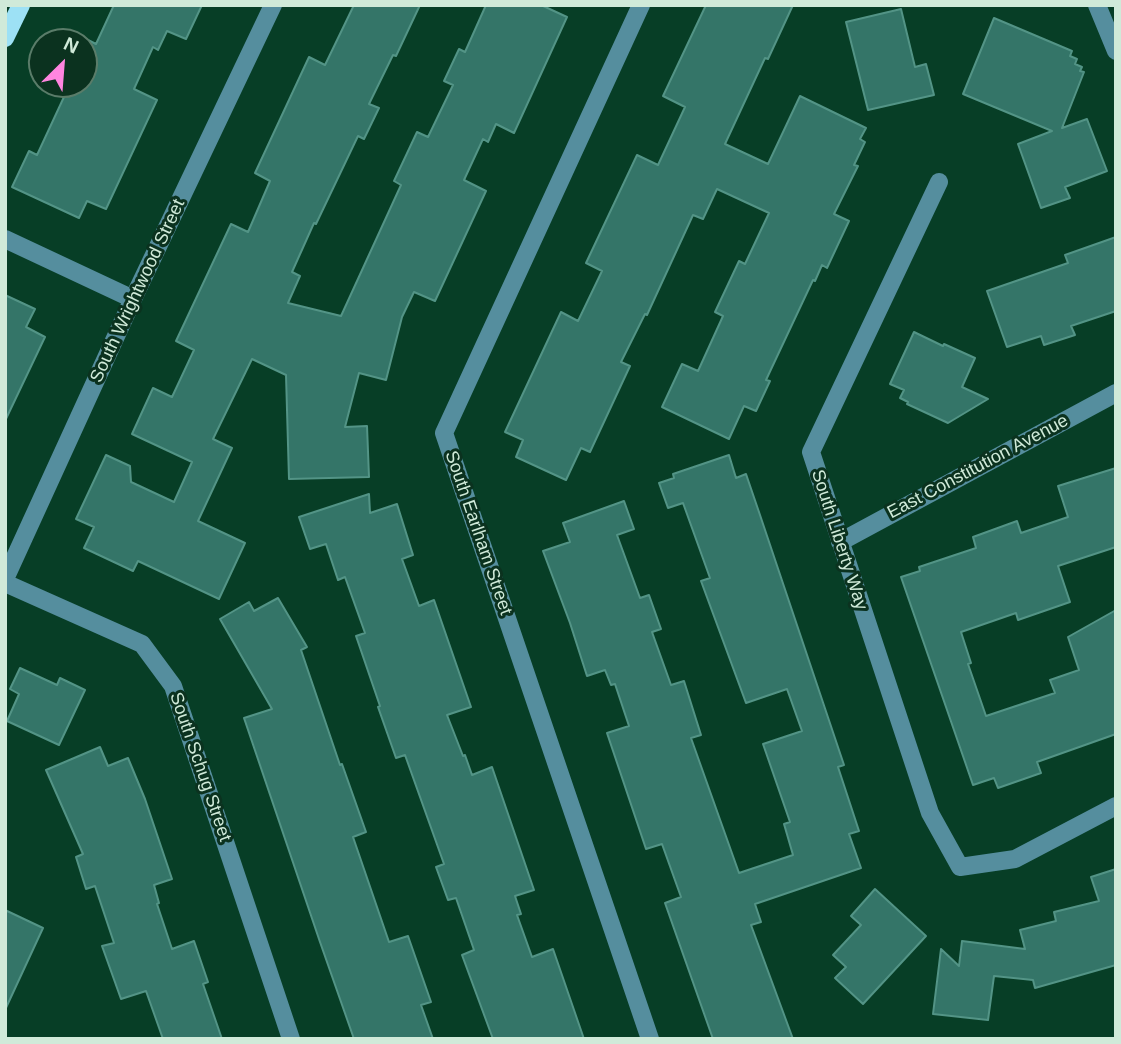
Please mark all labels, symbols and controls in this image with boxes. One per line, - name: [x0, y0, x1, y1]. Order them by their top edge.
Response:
- north arrow: [28, 28, 98, 98]
- text: N: [61, 33, 82, 58]
- street label: South Wrightwood Street: [86, 196, 190, 386]
- street label: East Constitution Avenue: [884, 410, 1072, 524]
- street label: South Earlham Street: [440, 448, 516, 618]
- street label: South Liberty Way: [806, 467, 872, 613]
- street label: South Schug Street: [164, 690, 236, 844]

